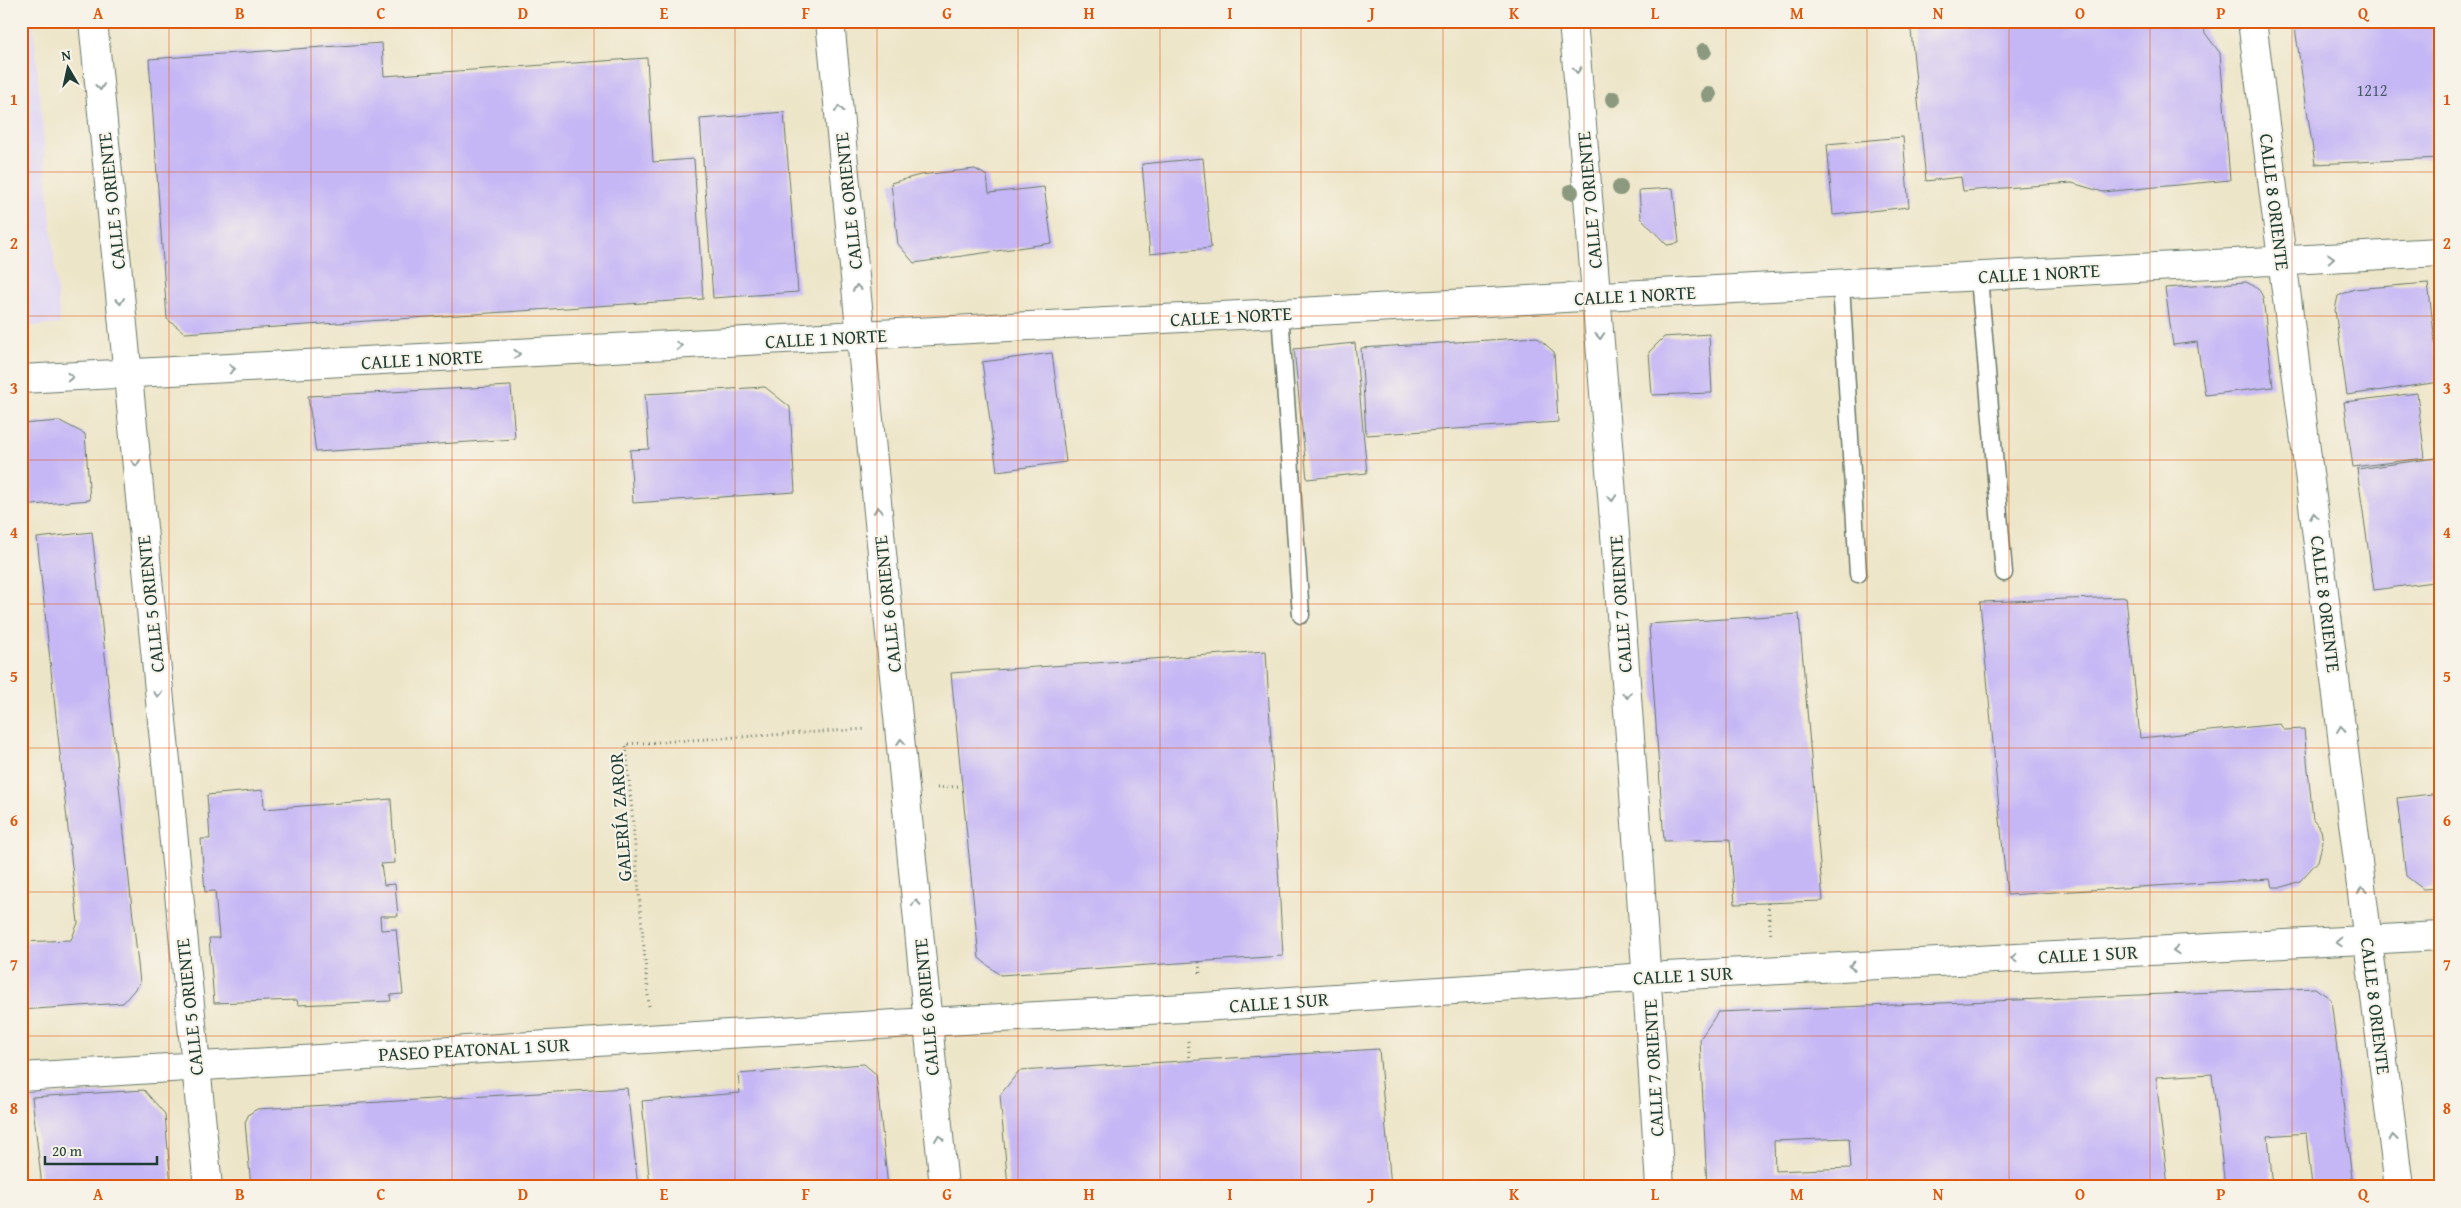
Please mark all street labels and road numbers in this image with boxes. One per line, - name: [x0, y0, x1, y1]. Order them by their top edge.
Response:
- street label: CALLE 7 ORIENTE: [1569, 130, 1609, 270]
- street label: CALLE 5 ORIENTE: [90, 131, 132, 271]
- street label: CALLE 6 ORIENTE: [827, 131, 869, 271]
- street label: CALLE 8 ORIENTE: [2253, 132, 2297, 272]
- street label: CALLE 1 NORTE: [1977, 256, 2101, 290]
- street label: CALLE 1 NORTE: [1573, 278, 1697, 312]
- street label: CALLE 1 NORTE: [1169, 299, 1293, 333]
- street label: CALLE 1 NORTE: [764, 321, 888, 355]
- street label: CALLE 1 NORTE: [360, 342, 484, 376]
- street label: CALLE 5 ORIENTE: [129, 534, 171, 674]
- street label: CALLE 6 ORIENTE: [866, 534, 908, 674]
- street label: CALLE 7 ORIENTE: [1601, 534, 1639, 674]
- street label: CALLE 8 ORIENTE: [2304, 534, 2348, 674]
- street label: GALERÍA ZAROR: [602, 752, 638, 882]
- street label: CALLE 8 ORIENTE: [2354, 936, 2398, 1076]
- street label: CALLE 5 ORIENTE: [168, 937, 210, 1077]
- street label: CALLE 6 ORIENTE: [906, 937, 946, 1077]
- street label: CALLE 1 SUR: [2037, 937, 2139, 971]
- street label: CALLE 1 SUR: [1632, 958, 1734, 992]
- street label: CALLE 1 SUR: [1228, 985, 1330, 1019]
- street label: CALLE 7 ORIENTE: [1635, 998, 1671, 1137]
- street label: PASEO PEATONAL 1 SUR: [378, 1030, 570, 1068]

